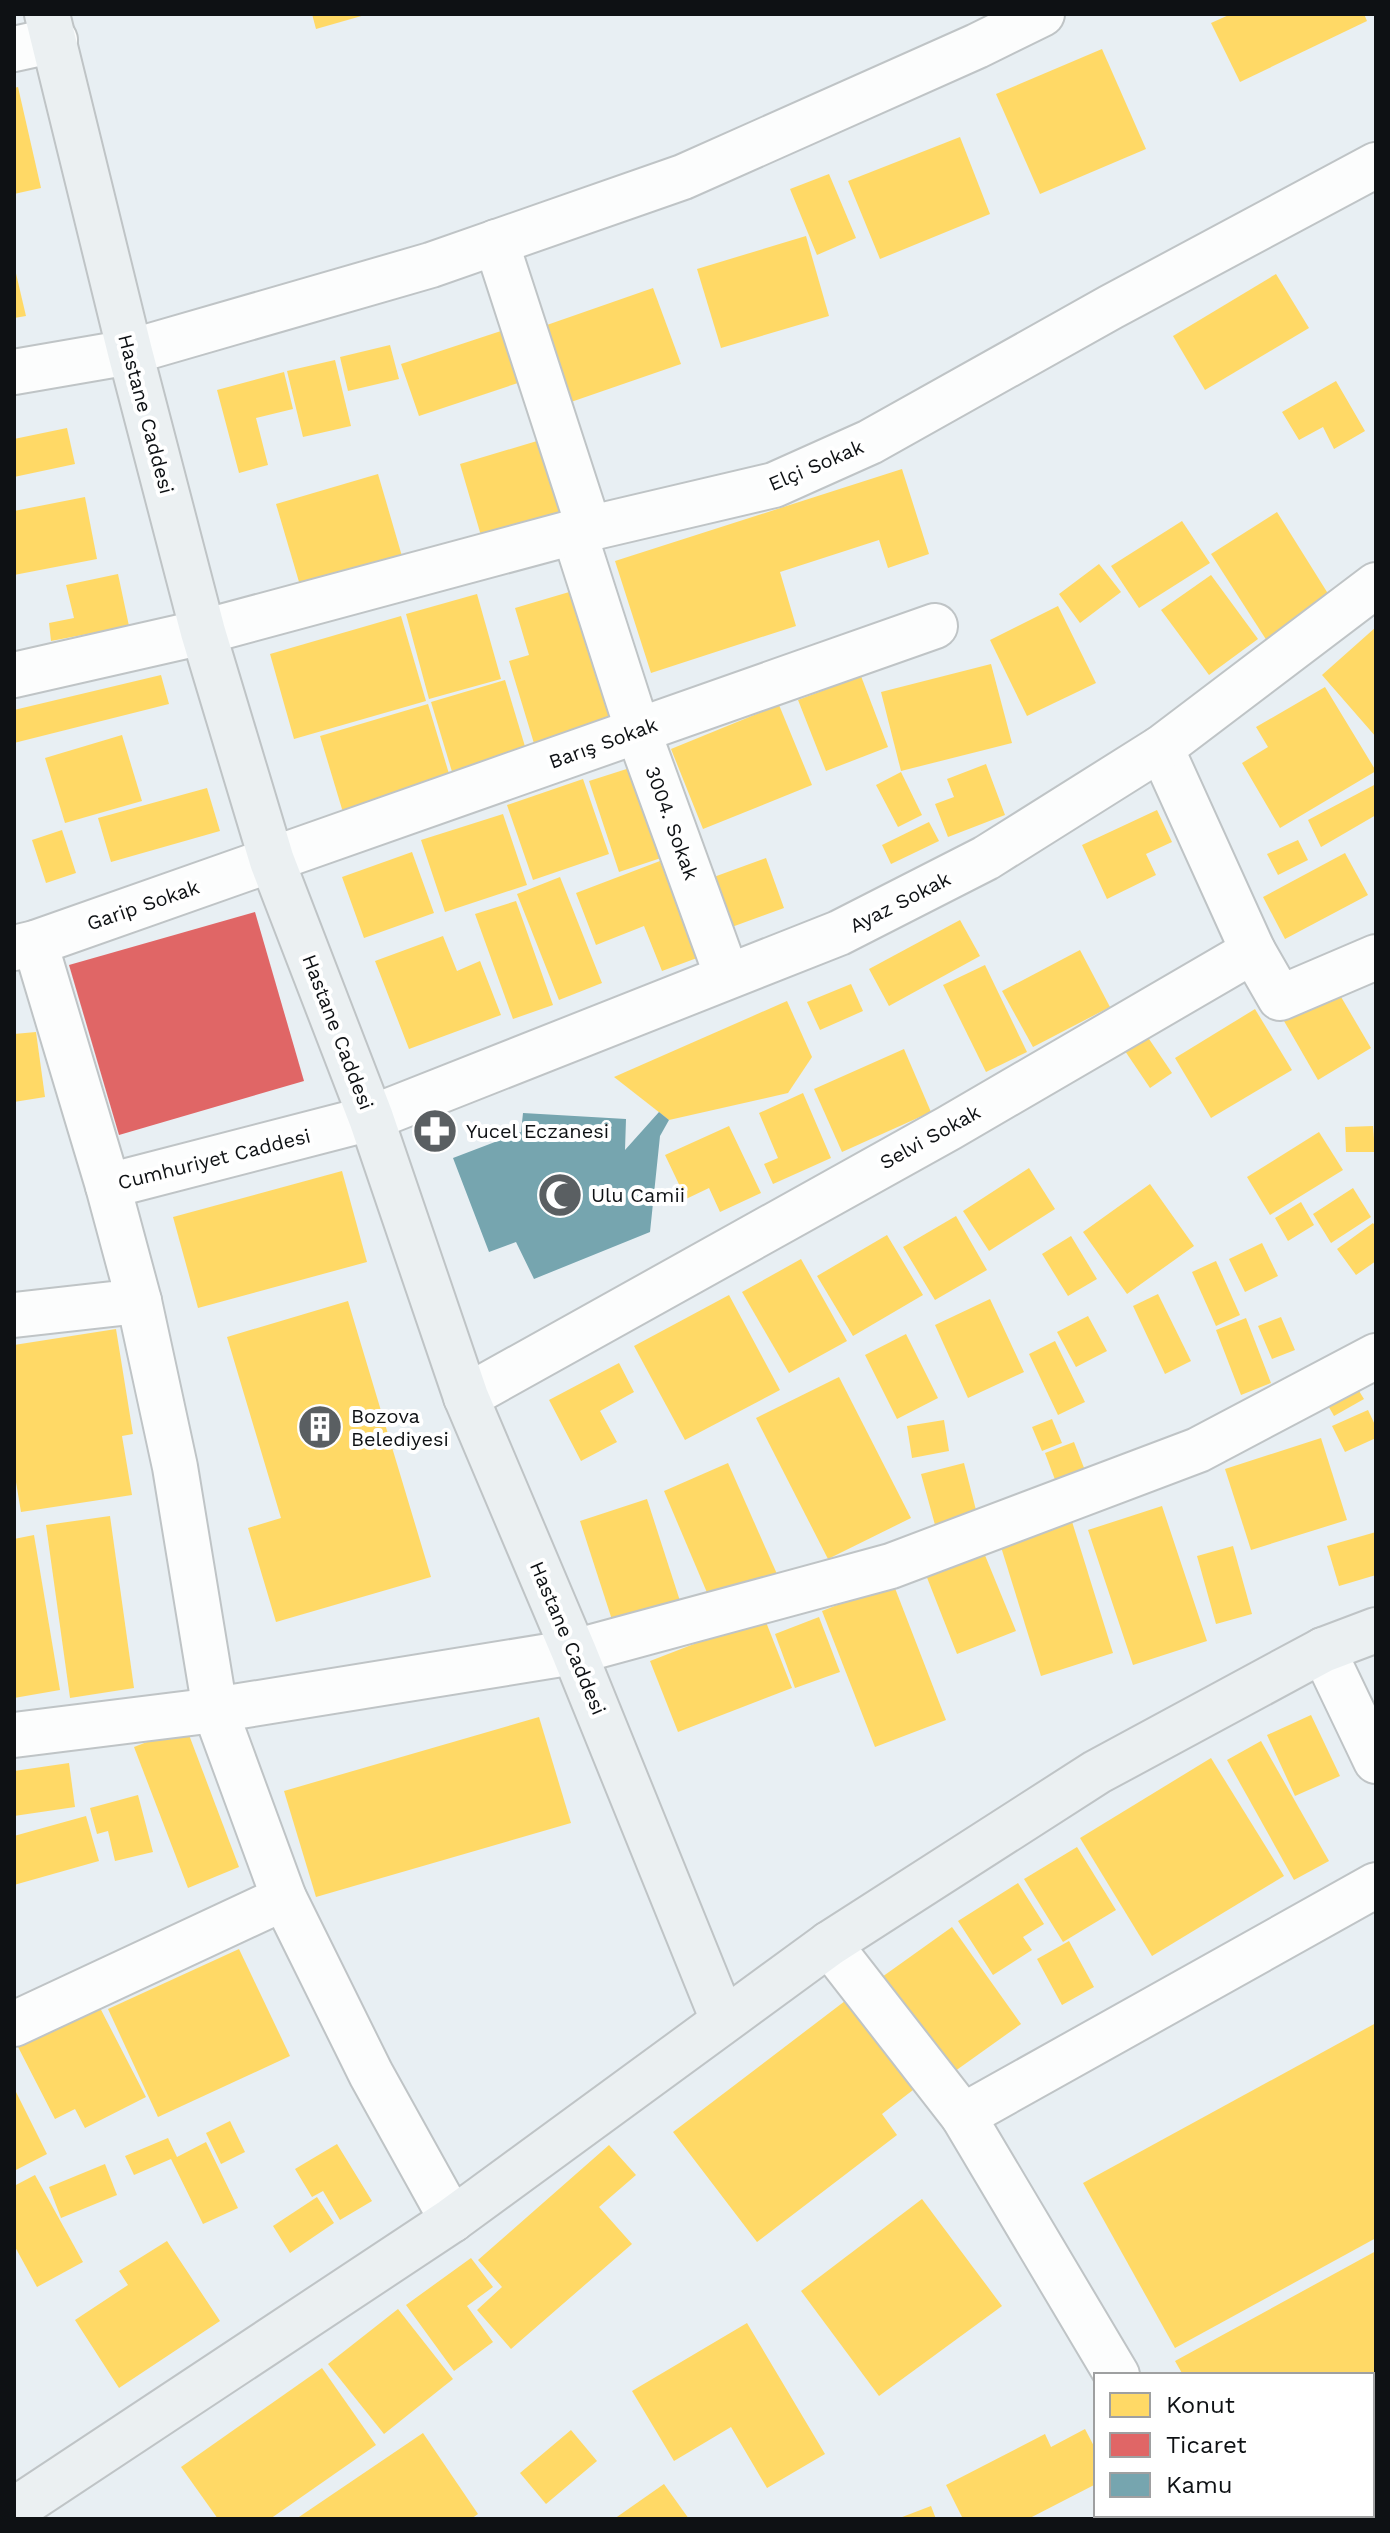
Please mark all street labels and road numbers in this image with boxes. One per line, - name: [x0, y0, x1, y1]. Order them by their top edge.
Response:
- street label: Hastane Caddesi: [113, 331, 179, 497]
- street label: Elçi Sokak: [765, 434, 867, 496]
- street label: Barış Sokak: [545, 712, 661, 774]
- street label: 3004. Sokak: [640, 763, 704, 883]
- street label: Ayaz Sokak: [846, 866, 954, 938]
- street label: Garip Sokak: [84, 875, 202, 935]
- street label: Hastane Caddesi: [297, 951, 379, 1113]
- street label: Selvi Sokak: [876, 1100, 984, 1174]
- street label: Cumhuriyet Caddesi: [115, 1123, 313, 1195]
- street label: Hastane Caddesi: [525, 1558, 611, 1718]

